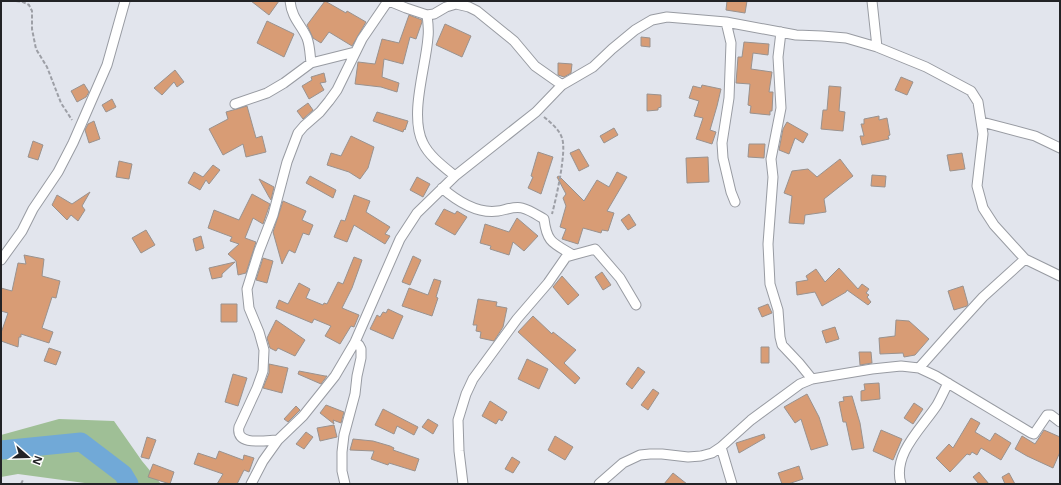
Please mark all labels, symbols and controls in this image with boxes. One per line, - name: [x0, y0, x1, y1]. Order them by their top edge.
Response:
- north arrow: [8, 437, 48, 477]
- text: N: [29, 454, 46, 467]

